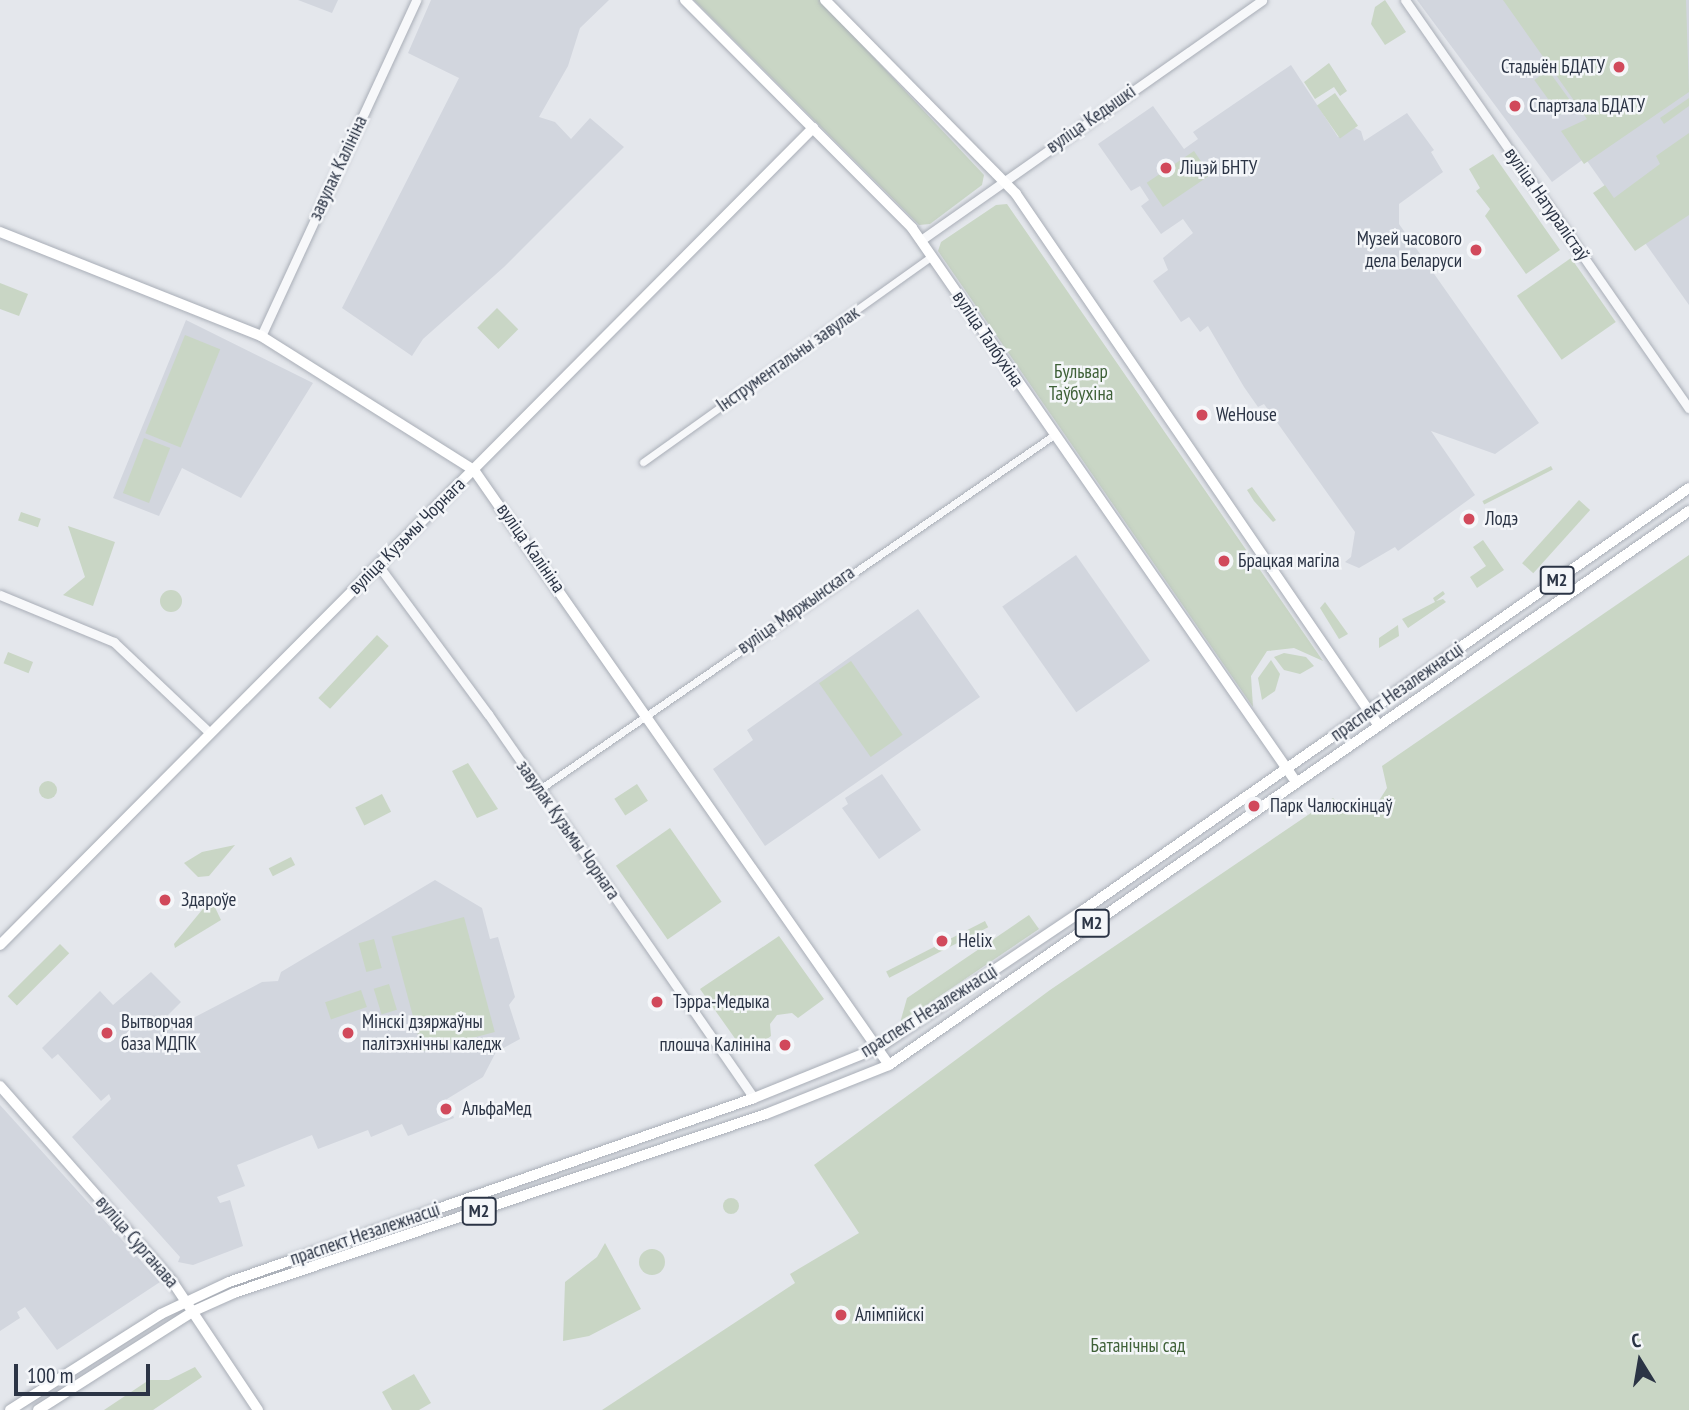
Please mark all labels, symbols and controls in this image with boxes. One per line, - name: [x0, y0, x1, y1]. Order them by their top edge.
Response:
- place label: Стадыён БДАТУ: [1501, 56, 1605, 78]
- marker: Стадыён БДАТУ: [1611, 59, 1627, 75]
- street label: вуліца Кедышкі: [1042, 80, 1140, 158]
- place label: Спартзала БДАТУ: [1529, 95, 1645, 117]
- marker: Спартзала БДАТУ: [1507, 98, 1523, 114]
- street label: завулак Калініна: [304, 112, 372, 224]
- street label: вуліца Натуралістаў: [1500, 143, 1594, 265]
- place label: Ліцэй БНТУ: [1180, 157, 1257, 179]
- marker: Ліцэй БНТУ: [1158, 160, 1174, 176]
- place label: Музей часового дела Беларуси: [1357, 228, 1462, 272]
- marker: Музей часового дела Беларуси: [1468, 242, 1484, 258]
- street label: вуліца Талбухіна: [947, 286, 1029, 392]
- street label: Інструментальны завулак: [712, 301, 864, 417]
- park label: Бульвар Таўбухіна: [1049, 361, 1113, 405]
- place label: WeHouse: [1216, 404, 1277, 426]
- marker: WeHouse: [1194, 407, 1210, 423]
- street label: вуліца Кузьмы Чорнага: [344, 473, 470, 599]
- street label: вуліца Калініна: [492, 499, 570, 597]
- place label: Лодэ: [1485, 508, 1518, 530]
- marker: Лодэ: [1459, 509, 1479, 529]
- place label: Брацкая магіла: [1238, 550, 1340, 572]
- marker: Брацкая магіла: [1216, 553, 1232, 569]
- street label: вуліца Мяржынскага: [733, 561, 859, 659]
- road number: М2: [1540, 566, 1574, 594]
- street label: праспект Незалежнасці: [1326, 638, 1468, 746]
- street label: завулак Кузьмы Чорнага: [511, 756, 625, 904]
- place label: Парк Чалюскінцаў: [1270, 795, 1392, 817]
- marker: Парк Чалюскінцаў: [1244, 796, 1264, 816]
- place label: Здароўе: [181, 889, 236, 911]
- marker: Здароўе: [155, 890, 175, 910]
- road number: М2: [1074, 908, 1110, 938]
- place label: Helix: [958, 930, 992, 952]
- marker: Helix: [932, 931, 952, 951]
- street label: праспект Незалежнасці: [856, 960, 1002, 1062]
- place label: Тэрра-Медыка: [673, 991, 770, 1013]
- marker: Тэрра-Медыка: [647, 992, 667, 1012]
- place label: Вытворчая база МДПК: [121, 1011, 197, 1055]
- place label: Мінскі дзяржаўны палітэхнічны каледж: [362, 1011, 501, 1055]
- marker: Вытворчая база МДПК: [99, 1025, 115, 1041]
- marker: Мінскі дзяржаўны палітэхнічны каледж: [340, 1025, 356, 1041]
- place label: плошча Калініна: [659, 1034, 771, 1056]
- marker: плошча Калініна: [777, 1037, 793, 1053]
- place label: АльфаМед: [462, 1098, 532, 1120]
- marker: АльфаМед: [436, 1099, 456, 1119]
- street label: вуліца Сурганава: [91, 1191, 183, 1293]
- road number: М2: [462, 1196, 496, 1226]
- street label: праспект Незалежнасці: [287, 1198, 443, 1270]
- place label: Алімпійскі: [855, 1304, 924, 1326]
- marker: Алімпійскі: [833, 1307, 849, 1323]
- north arrow: [1605, 1326, 1675, 1396]
- text: С: [1629, 1328, 1643, 1353]
- park label: Батанічны сад: [1091, 1335, 1185, 1357]
- scale bar: [18, 1350, 154, 1394]
- text: 100 m: [27, 1362, 73, 1389]

